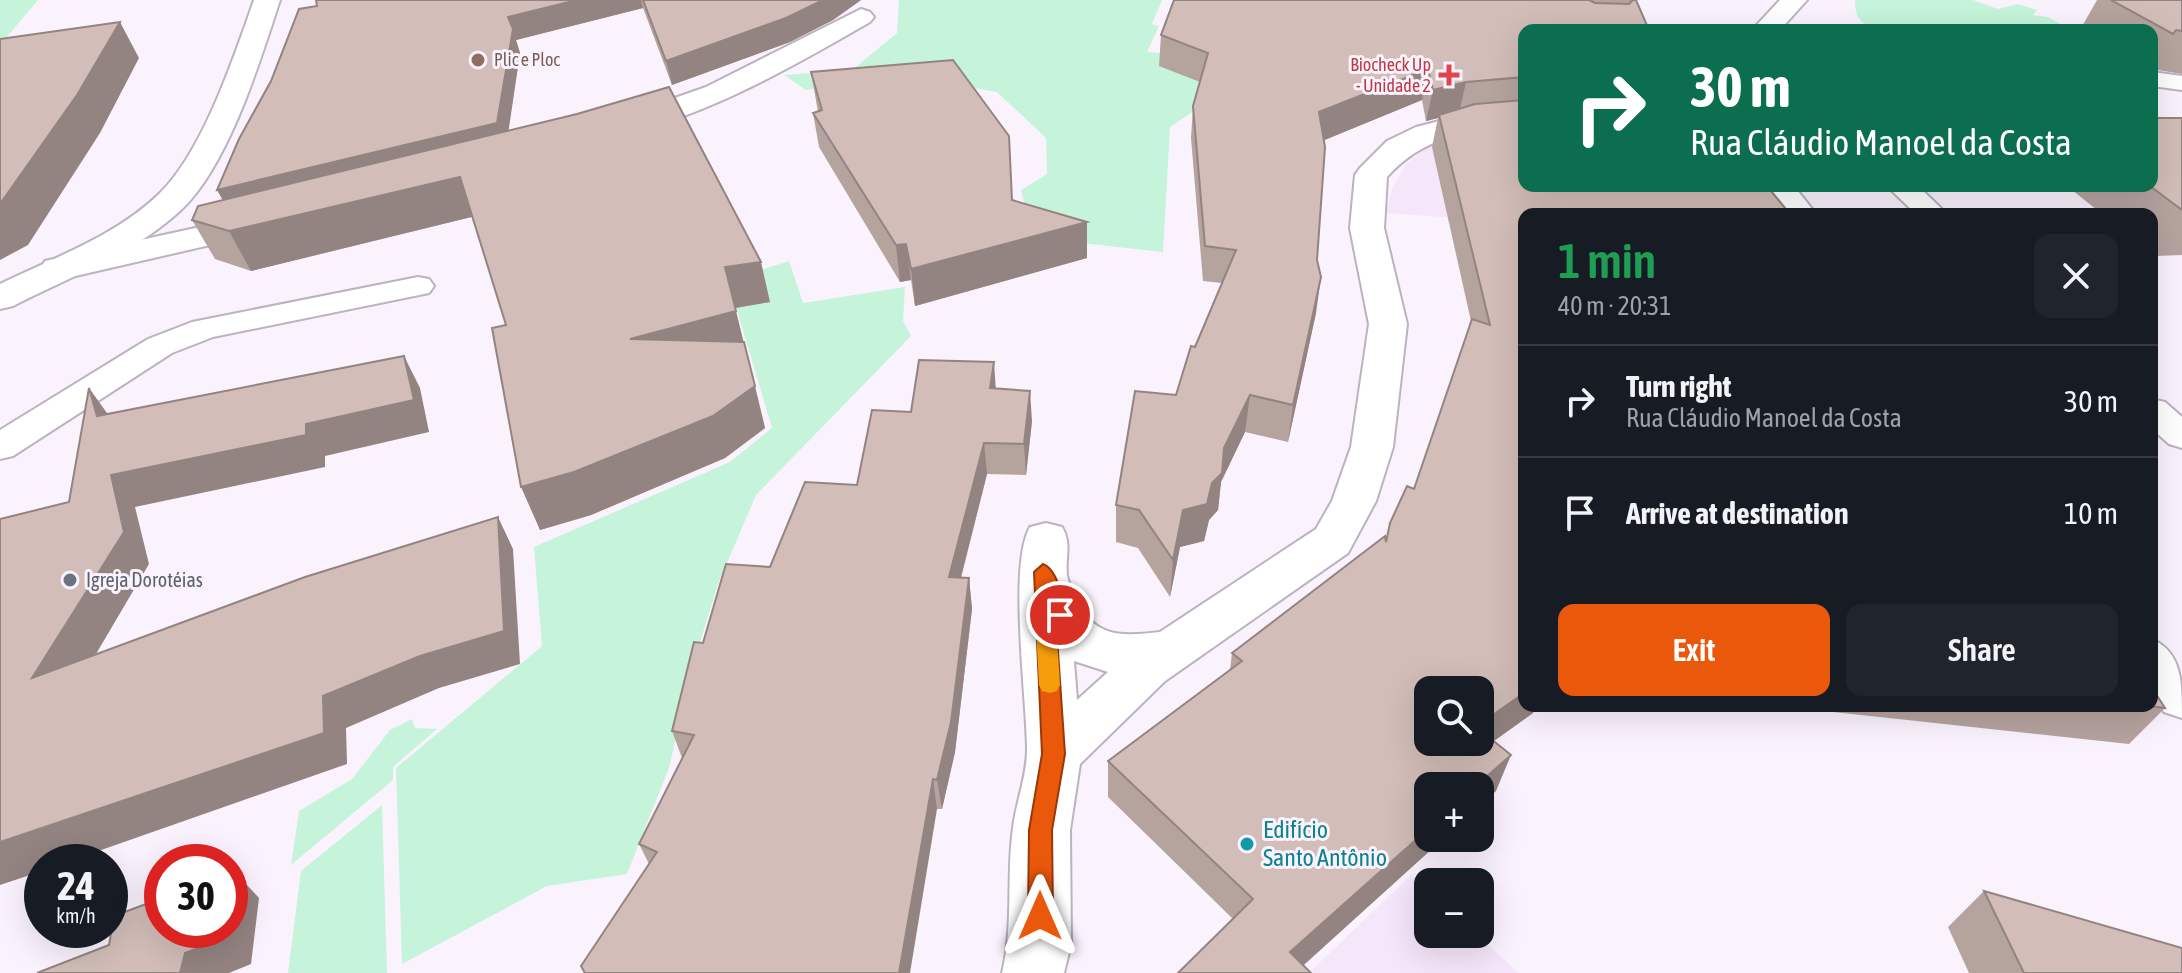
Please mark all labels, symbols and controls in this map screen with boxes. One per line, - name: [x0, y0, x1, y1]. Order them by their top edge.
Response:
- place label: Plic e Ploc: [494, 49, 560, 70]
- marker: Plic e Ploc: [469, 51, 487, 69]
- place label: Biocheck Up - Unidade 2: [1350, 54, 1431, 96]
- text: 30 m: [1690, 55, 1791, 119]
- icon: right: [1558, 56, 1662, 160]
- marker: Biocheck Up - Unidade 2: [1438, 64, 1460, 86]
- text: Rua Cláudio Manoel da Costa: [1690, 121, 2072, 163]
- text: 1 min: [1558, 233, 1656, 288]
- button: close: [2034, 234, 2118, 318]
- text: 40 m · 20:31: [1558, 291, 1671, 321]
- text: Turn right: [1626, 369, 1732, 403]
- icon: right: [1558, 379, 1602, 423]
- text: 30 m: [2064, 384, 2118, 418]
- text: Rua Cláudio Manoel da Costa: [1626, 403, 1902, 433]
- icon: arrive: [1558, 491, 1602, 535]
- text: Arrive at destination: [1626, 496, 1848, 530]
- text: 10 m: [2064, 496, 2118, 530]
- place label: Igreja Dorotéias: [86, 568, 203, 591]
- marker: Igreja Dorotéias: [61, 571, 79, 589]
- pin: [1026, 581, 1094, 649]
- icon: arrive: [1038, 593, 1082, 637]
- button: Exit: [1558, 604, 1830, 696]
- button: Share: [1846, 604, 2118, 696]
- map controls: [1414, 676, 1494, 948]
- button: search: [1414, 676, 1494, 756]
- button: +: [1414, 772, 1494, 852]
- place label: Edifício Santo Antônio: [1263, 816, 1387, 871]
- marker: Edifício Santo Antônio: [1238, 835, 1256, 853]
- speed limit sign: 30: [144, 844, 248, 948]
- text: 24: [57, 863, 95, 908]
- button: −: [1414, 868, 1494, 948]
- position arrow: [998, 874, 1082, 958]
- text: km/h: [56, 904, 96, 927]

